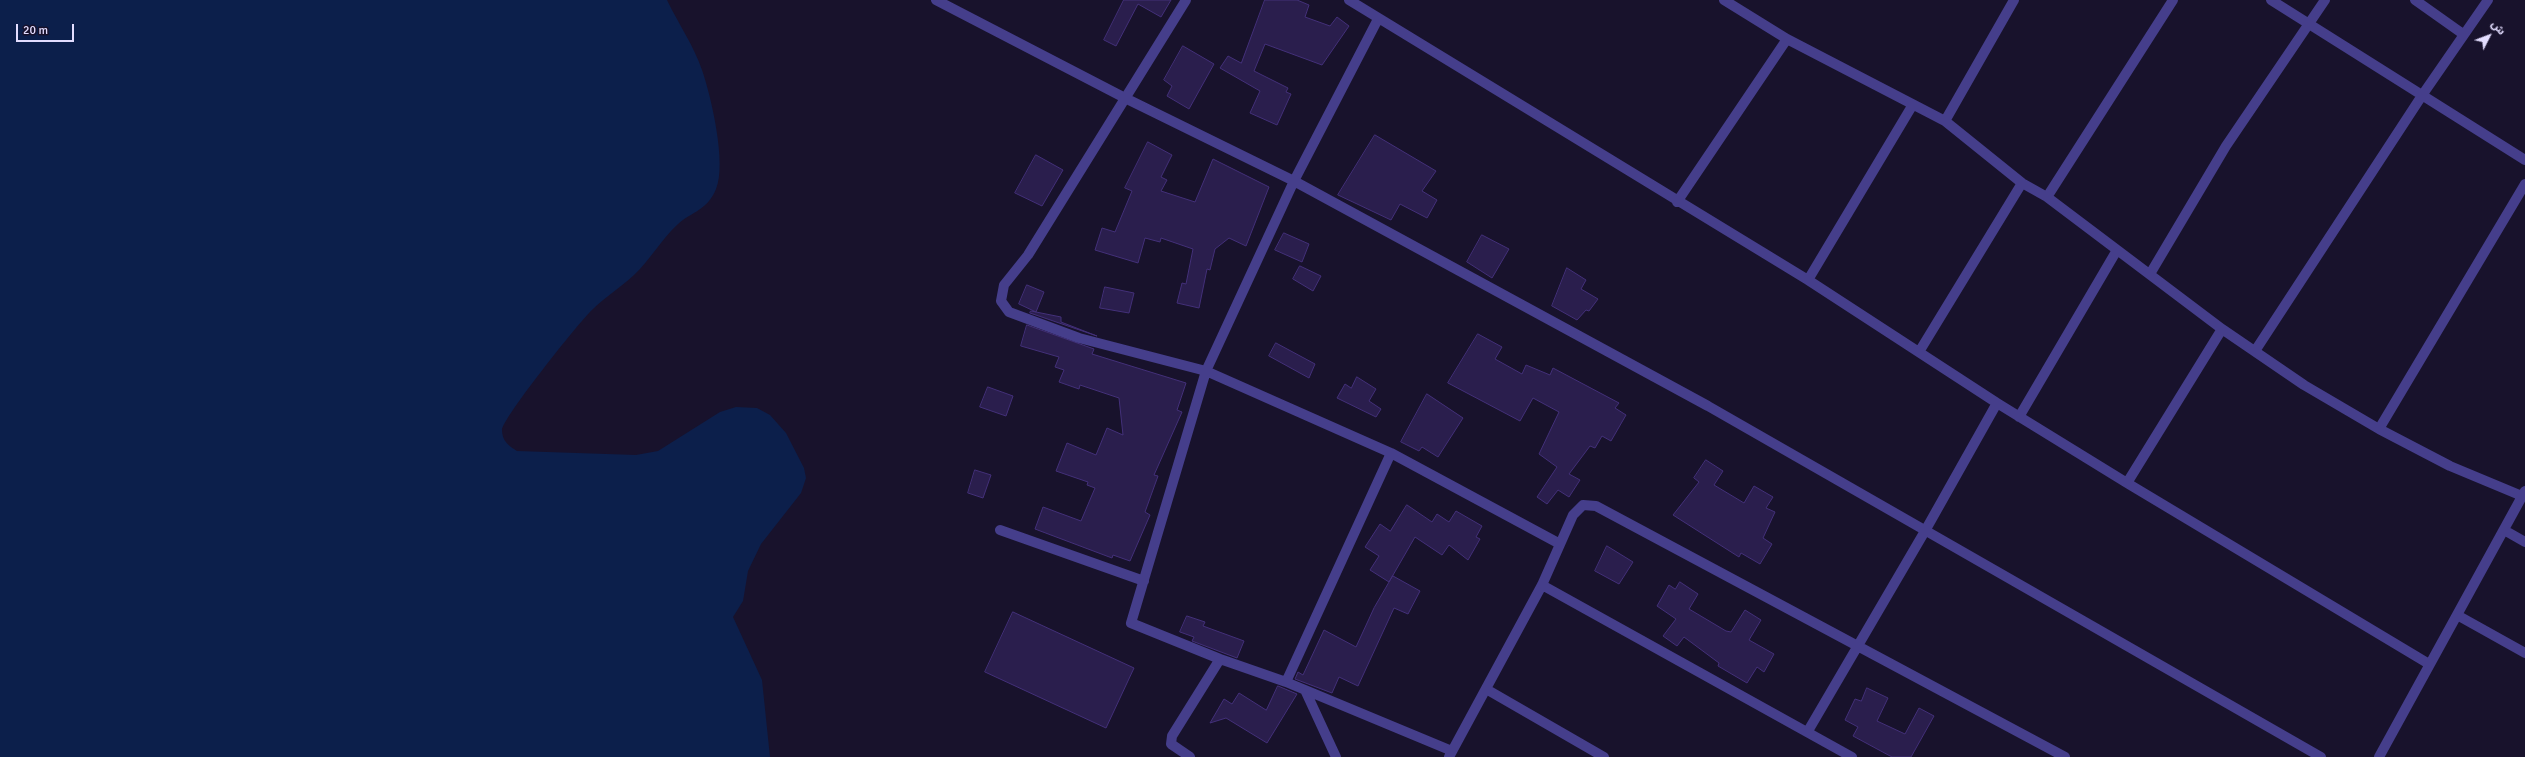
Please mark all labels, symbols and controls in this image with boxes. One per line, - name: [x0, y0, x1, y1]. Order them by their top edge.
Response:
- scale bar: [18, 16, 76, 42]
- north arrow: [2469, 16, 2509, 56]
- text: ش: [2488, 18, 2508, 38]
- text: 20 m: [23, 23, 48, 38]

